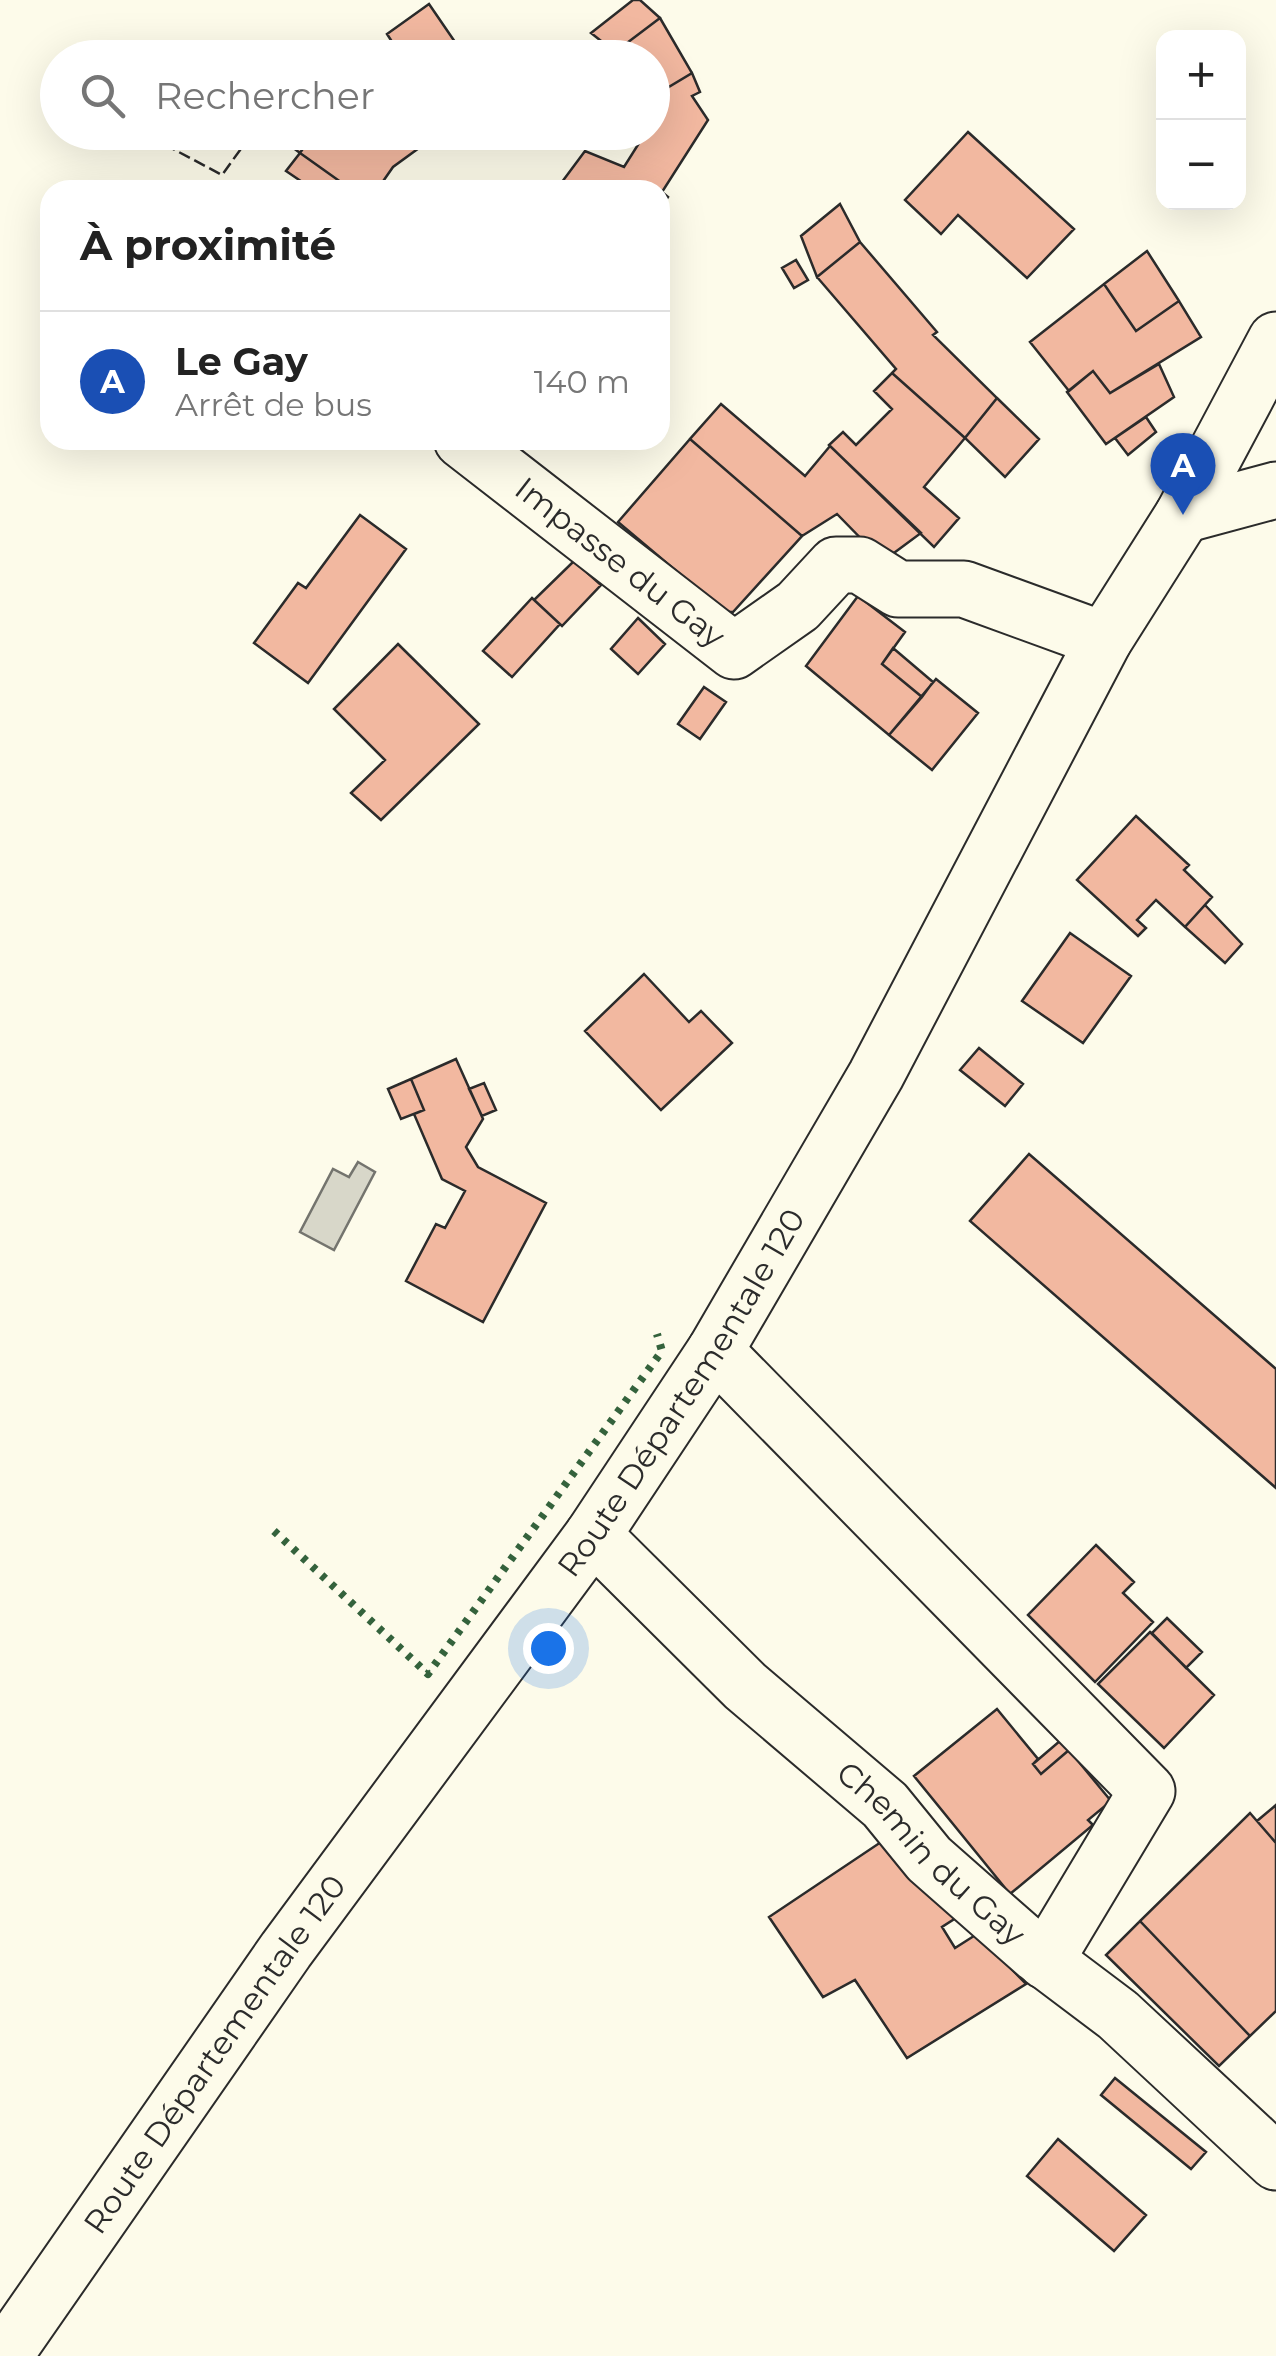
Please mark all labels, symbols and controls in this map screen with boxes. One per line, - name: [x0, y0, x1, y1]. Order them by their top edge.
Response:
- map controls: [1156, 30, 1246, 210]
- button: +: [1156, 30, 1246, 120]
- search box: [40, 40, 670, 150]
- icon: search: [75, 68, 130, 123]
- text: Rechercher: [155, 72, 375, 119]
- button: −: [1156, 120, 1246, 210]
- text: À proximité: [80, 219, 336, 271]
- text: Le Gay: [175, 338, 308, 385]
- text: A: [100, 362, 125, 401]
- text: 140 m: [534, 362, 630, 401]
- text: Arrêt de bus: [175, 385, 372, 424]
- pin: A: [1150, 432, 1216, 515]
- street label: Impasse du Gay: [508, 469, 734, 656]
- street label: Route Départementale 120: [549, 1201, 813, 1584]
- your location: [523, 1623, 574, 1674]
- street label: Chemin du Gay: [829, 1753, 1034, 1954]
- street label: Route Départementale 120: [75, 1867, 354, 2241]

